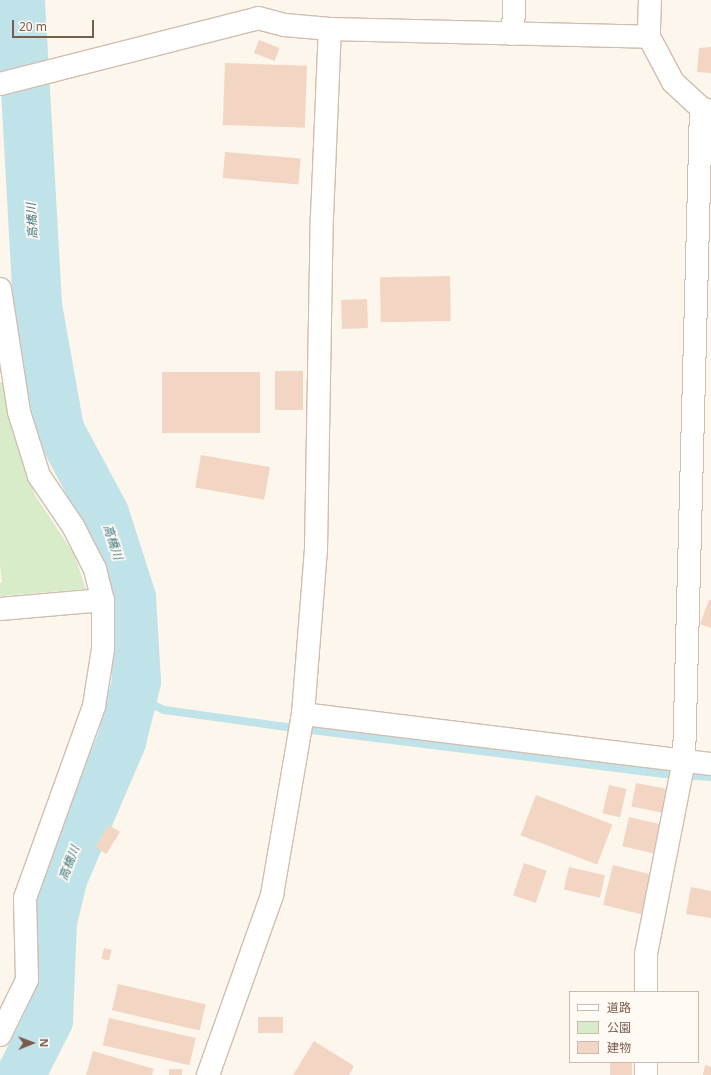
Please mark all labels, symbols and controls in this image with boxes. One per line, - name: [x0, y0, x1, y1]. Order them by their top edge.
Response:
- scale bar: [14, 12, 96, 38]
- text: 20 m: [19, 18, 47, 35]
- water label: 高橋川: [24, 203, 40, 239]
- water label: 高橋川: [101, 523, 125, 561]
- water label: 高橋川: [56, 844, 82, 882]
- legend: [569, 991, 699, 1063]
- text: 道路: [607, 999, 631, 1016]
- text: 公園: [607, 1019, 631, 1036]
- north arrow: [12, 1023, 52, 1063]
- text: N: [37, 1038, 52, 1047]
- text: 建物: [607, 1039, 631, 1056]

